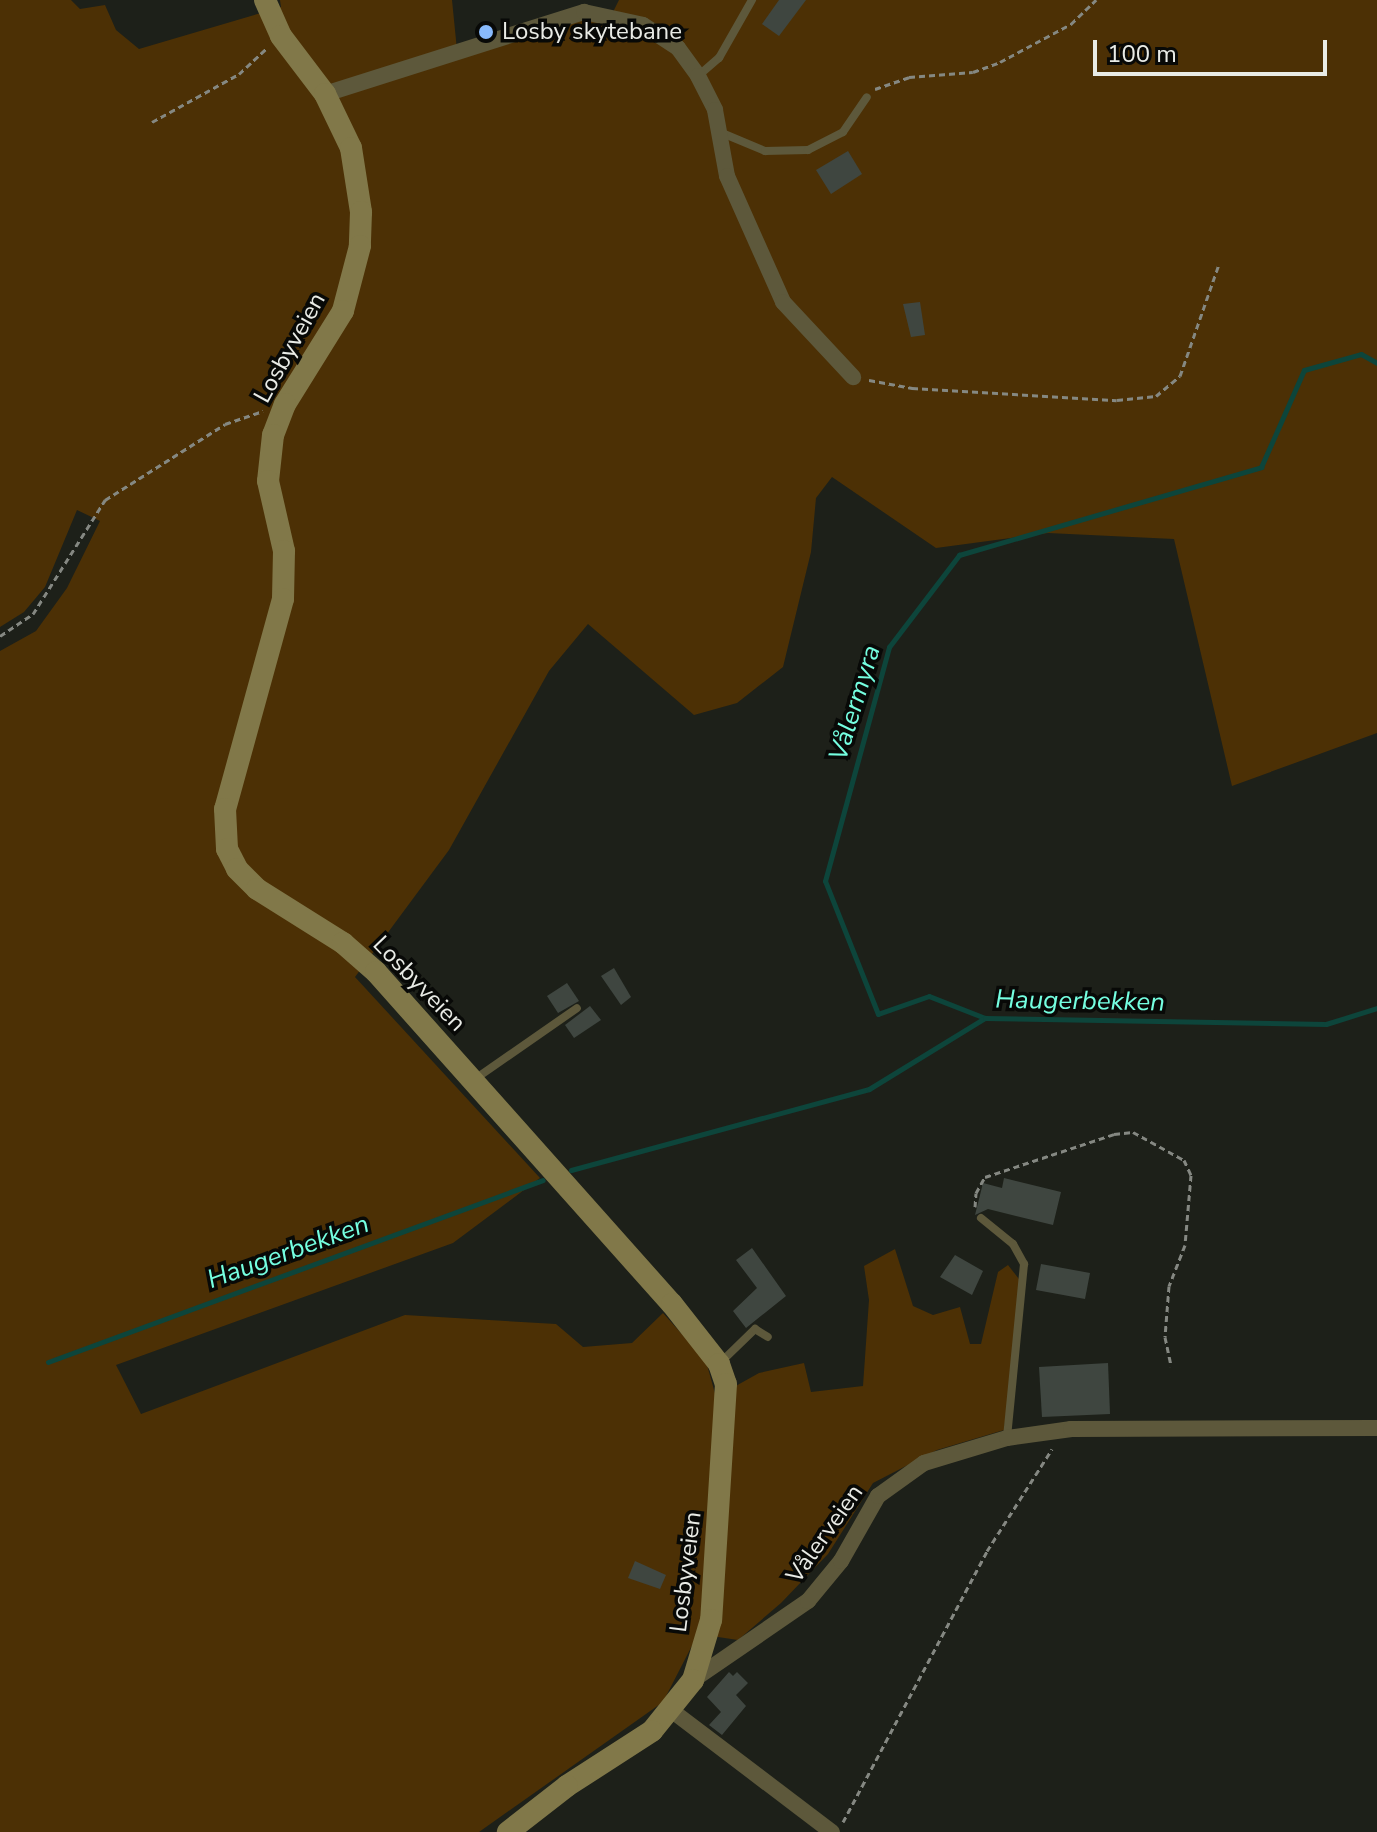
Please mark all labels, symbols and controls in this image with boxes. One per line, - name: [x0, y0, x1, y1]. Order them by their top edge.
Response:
- place label: Losby skytebane: [502, 18, 682, 46]
- marker: Losby skytebane: [477, 23, 495, 41]
- scale bar: [1097, 24, 1331, 74]
- text: 100 m: [1107, 38, 1177, 70]
- street label: Losbyveien: [248, 288, 332, 408]
- water label: Vålermyra: [823, 641, 887, 765]
- street label: Losbyveien: [367, 930, 471, 1038]
- water label: Haugerbekken: [995, 984, 1165, 1018]
- water label: Haugerbekken: [203, 1208, 373, 1296]
- street label: Vålerveien: [781, 1479, 869, 1589]
- street label: Losbyveien: [664, 1510, 708, 1634]

